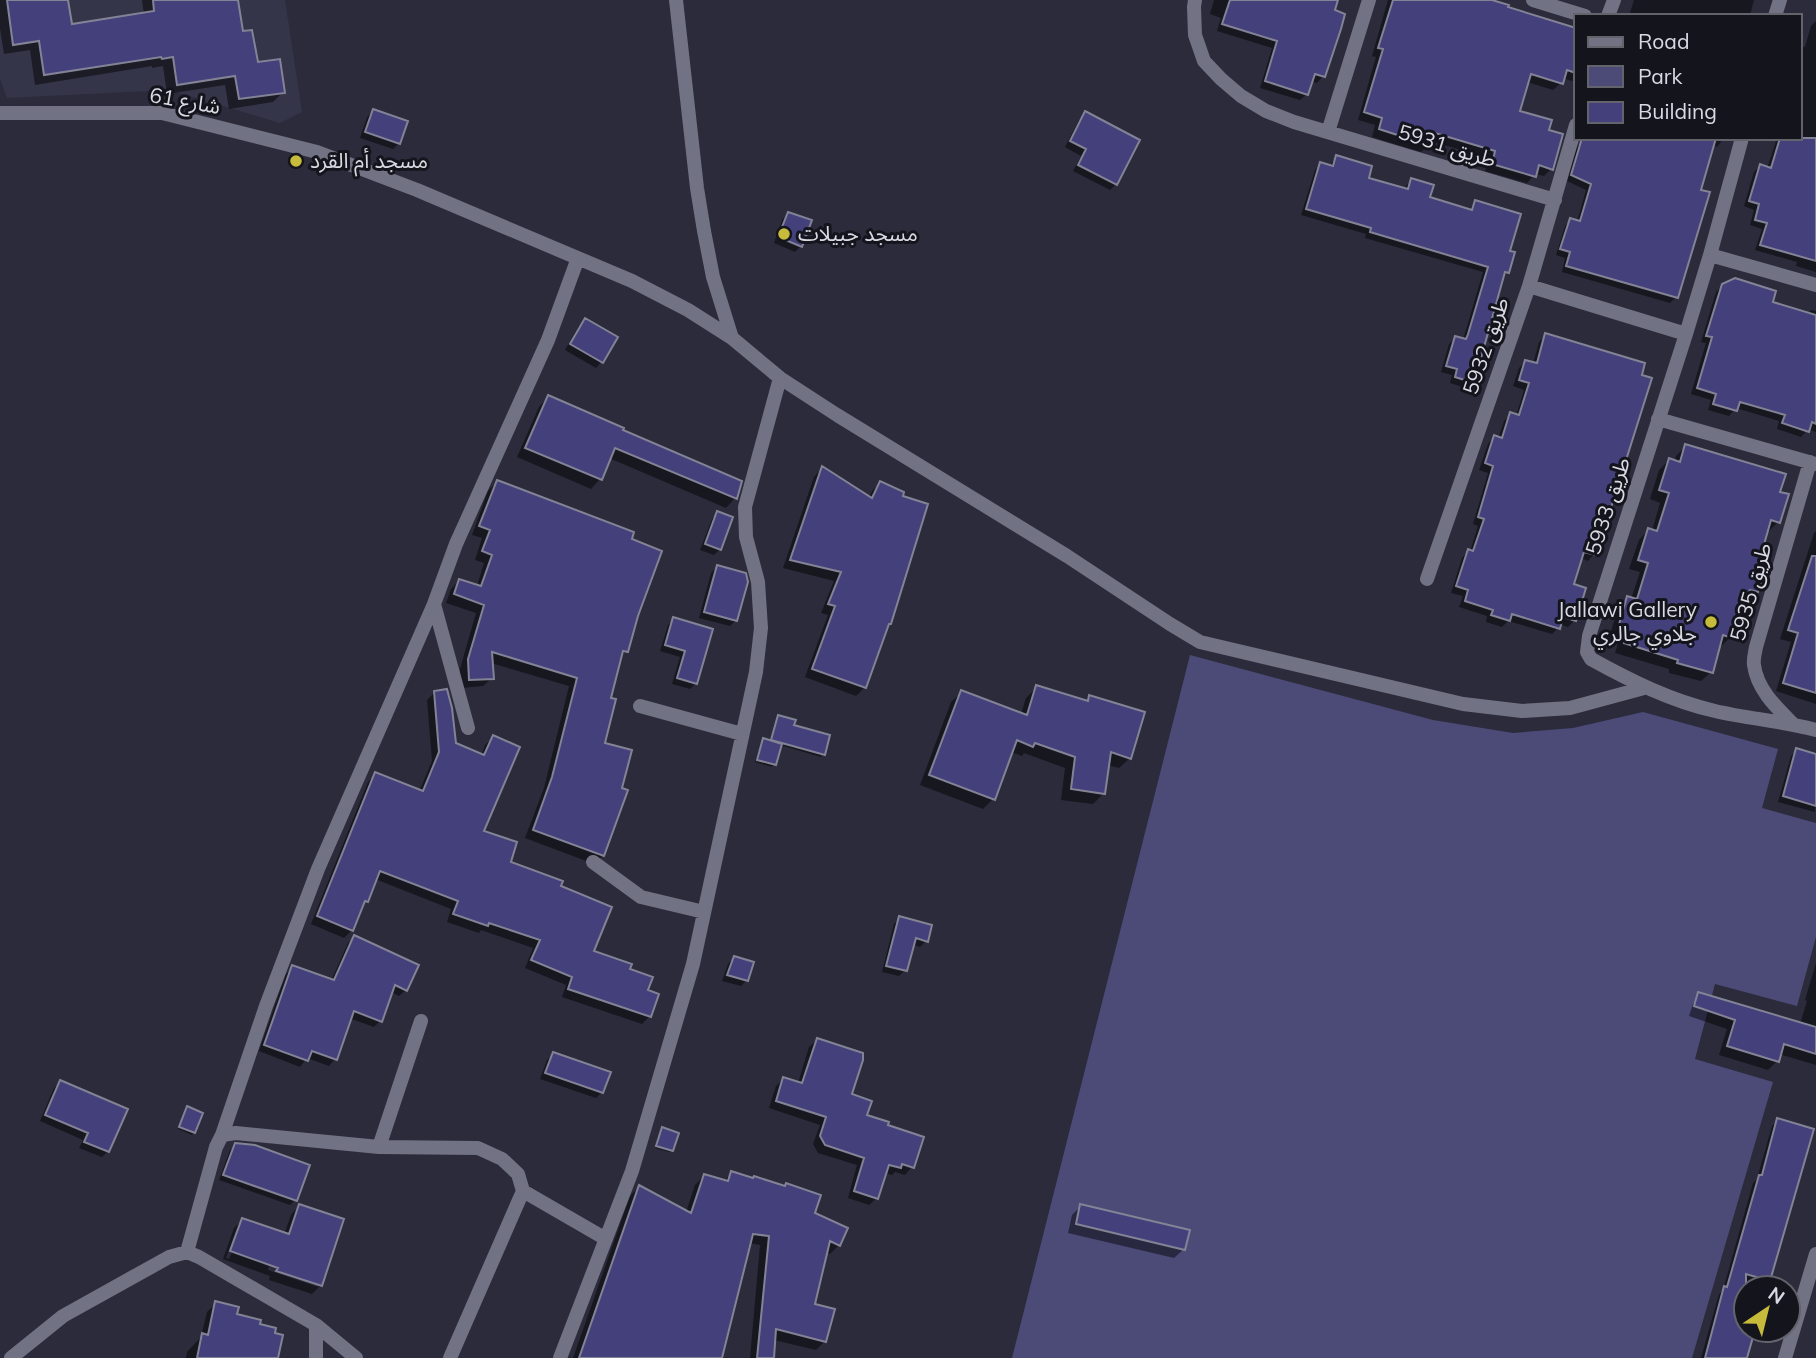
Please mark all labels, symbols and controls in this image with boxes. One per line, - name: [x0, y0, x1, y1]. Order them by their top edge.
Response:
- legend: [1574, 14, 1802, 140]
- text: Road: [1638, 28, 1689, 54]
- text: Park: [1638, 63, 1682, 89]
- street label: شارع 61: [147, 81, 223, 122]
- text: Building: [1638, 98, 1717, 124]
- street label: طريق 5931: [1395, 118, 1499, 173]
- place label: مسجد أم القرد: [310, 147, 428, 177]
- marker: مسجد أم القرد: [288, 153, 304, 169]
- place label: مسجد جبيلات: [798, 220, 918, 246]
- marker: مسجد جبيلات: [776, 226, 792, 242]
- street label: طريق 5932: [1456, 294, 1515, 398]
- street label: طريق 5933: [1579, 454, 1636, 558]
- street label: طريق 5935: [1724, 540, 1777, 644]
- place label: Jallawi Gallery جلاوي جالري: [1557, 596, 1697, 650]
- marker: Jallawi Gallery جلاوي جالري: [1703, 614, 1719, 630]
- north arrow: [1732, 1274, 1802, 1344]
- text: N: [1764, 1281, 1790, 1309]

